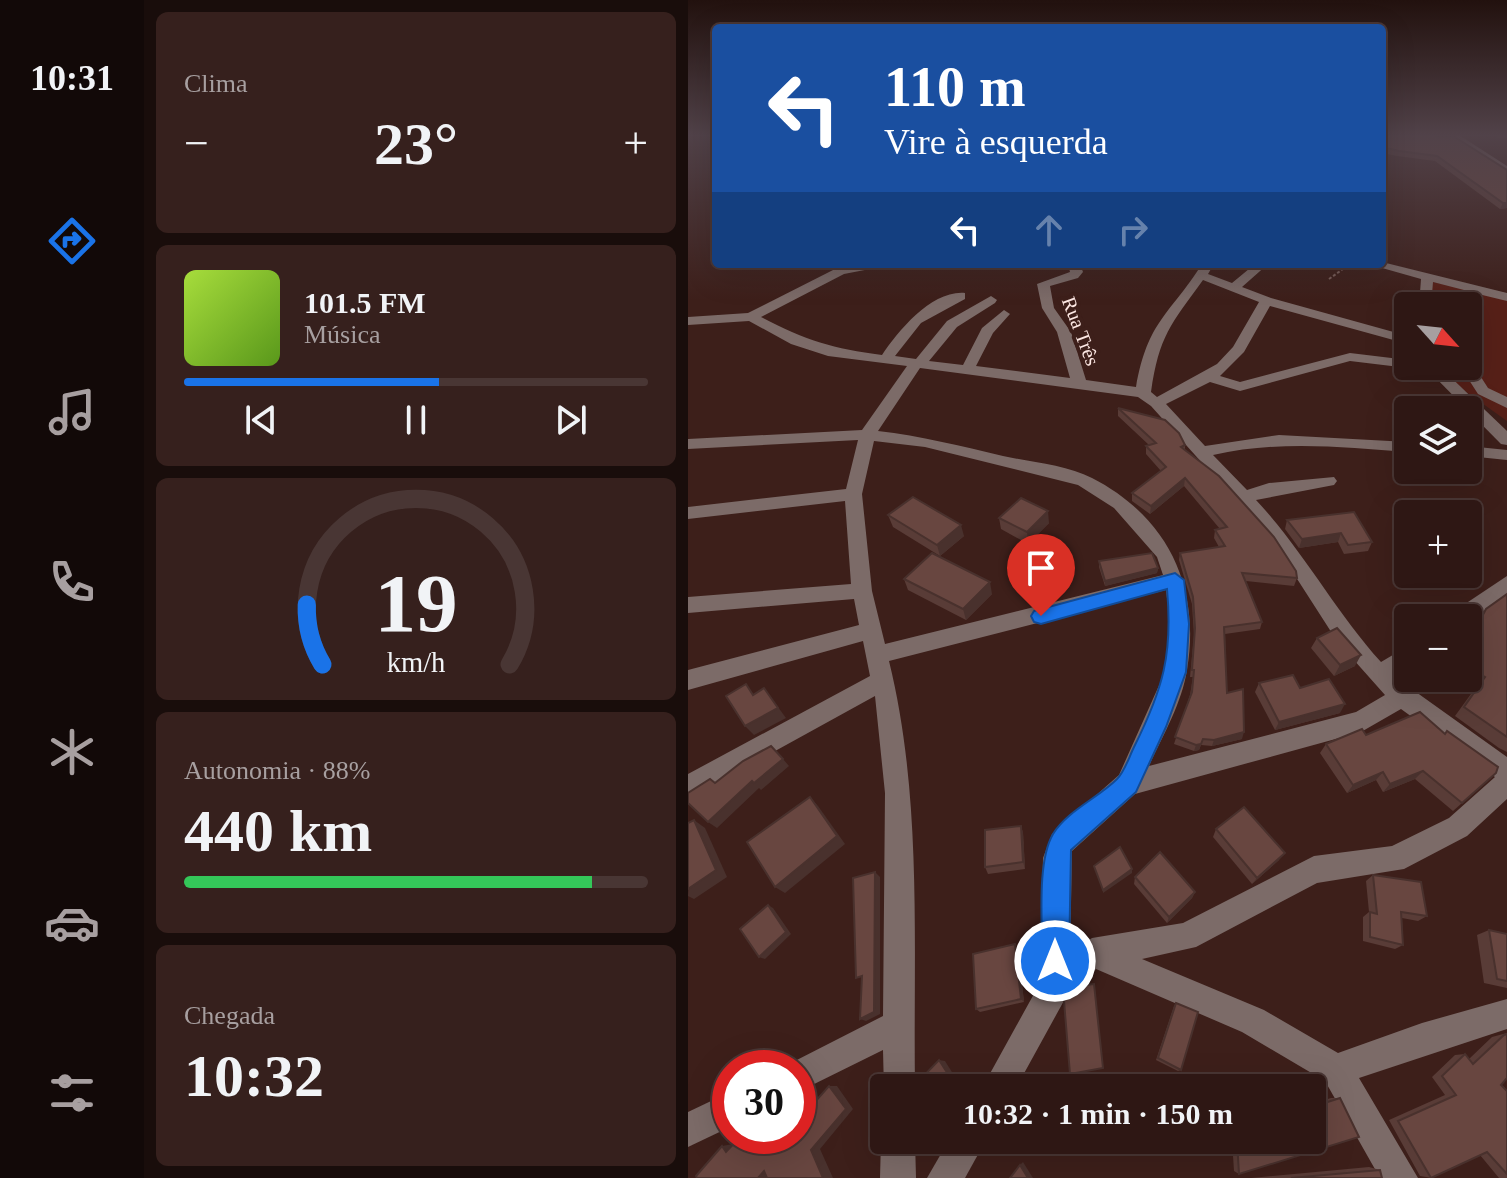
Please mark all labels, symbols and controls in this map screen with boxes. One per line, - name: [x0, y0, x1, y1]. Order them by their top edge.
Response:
- icon: left: [752, 56, 856, 160]
- text: 110 m: [884, 56, 1026, 118]
- text: 10:31: [30, 58, 114, 98]
- text: Clima: [184, 69, 248, 98]
- text: 23°: [374, 111, 458, 177]
- text: −: [184, 119, 209, 168]
- text: +: [623, 119, 648, 168]
- text: Vire à esquerda: [884, 122, 1108, 162]
- icon: left: [943, 208, 987, 252]
- icon: ahead: [1027, 208, 1071, 252]
- icon: right: [1111, 208, 1155, 252]
- icon: directions: [44, 213, 100, 269]
- text: 101.5 FM: [304, 286, 426, 319]
- north arrow: [1394, 292, 1482, 380]
- map controls: [1394, 292, 1482, 692]
- street label: Rua Três: [1058, 294, 1104, 369]
- text: Música: [304, 320, 381, 349]
- icon: music: [44, 384, 100, 440]
- button: layers: [1394, 396, 1482, 484]
- icon: previous: [239, 398, 283, 442]
- icon: pause: [394, 398, 438, 442]
- icon: next: [549, 398, 593, 442]
- button: +: [1394, 500, 1482, 588]
- pin: [1007, 534, 1075, 616]
- icon: arrive: [1019, 546, 1063, 590]
- icon: phone: [44, 554, 100, 610]
- text: 19: [374, 557, 458, 649]
- button: −: [1394, 604, 1482, 692]
- text: km/h: [387, 647, 445, 678]
- icon: climate: [44, 724, 100, 780]
- text: Autonomia · 88%: [184, 756, 370, 785]
- text: 440 km: [184, 798, 372, 864]
- icon: car: [44, 895, 100, 951]
- position arrow: [1013, 919, 1097, 1003]
- text: Chegada: [184, 1001, 275, 1030]
- text: 10:32: [184, 1043, 324, 1109]
- speed limit sign: 30: [712, 1050, 816, 1154]
- icon: filters: [44, 1065, 100, 1121]
- text: 10:32 · 1 min · 150 m: [963, 1097, 1233, 1130]

